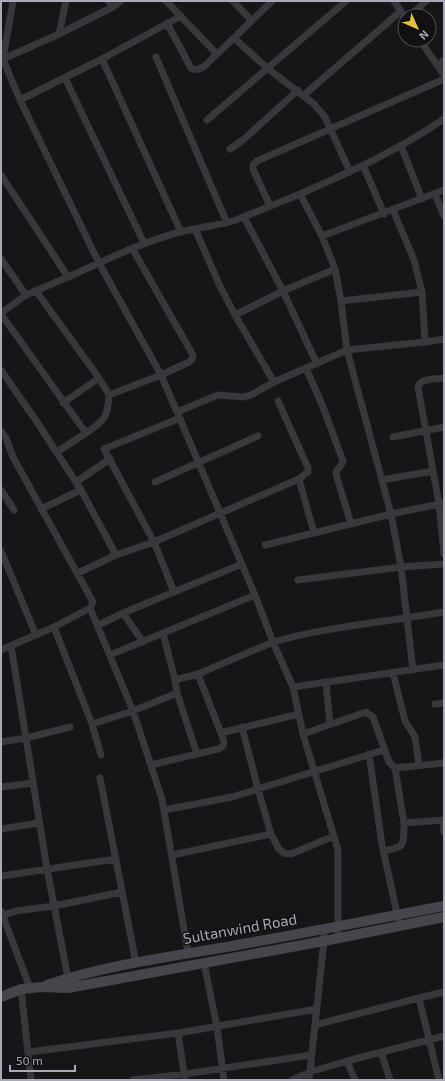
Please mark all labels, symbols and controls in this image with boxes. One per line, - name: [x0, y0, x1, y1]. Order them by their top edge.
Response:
- north arrow: [397, 8, 437, 48]
- text: N: [417, 28, 432, 43]
- street label: Sultanwind Road: [182, 909, 298, 947]
- scale bar: [10, 1047, 75, 1073]
- text: 50 m: [16, 1053, 43, 1067]

